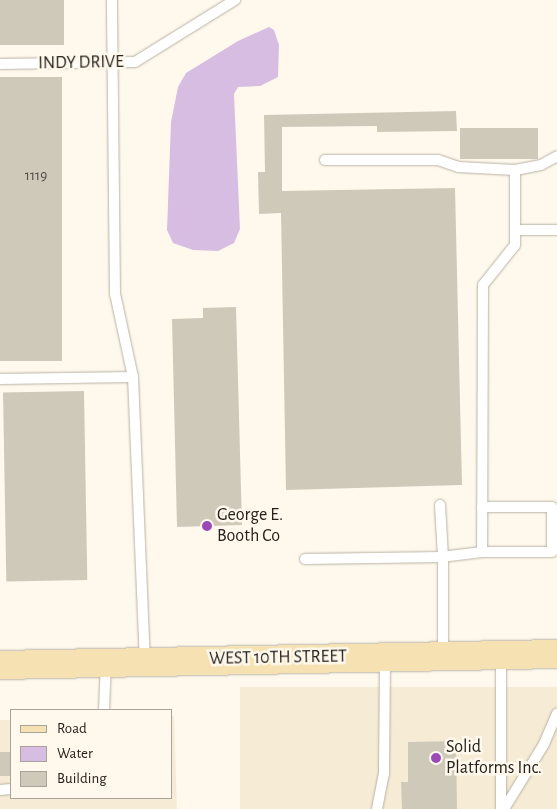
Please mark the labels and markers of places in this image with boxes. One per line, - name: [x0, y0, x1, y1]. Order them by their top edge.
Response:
- place label: George E. Booth Co: [217, 505, 283, 548]
- marker: George E. Booth Co: [201, 520, 213, 532]
- place label: Solid Platforms Inc.: [446, 737, 542, 780]
- marker: Solid Platforms Inc.: [430, 752, 442, 764]

